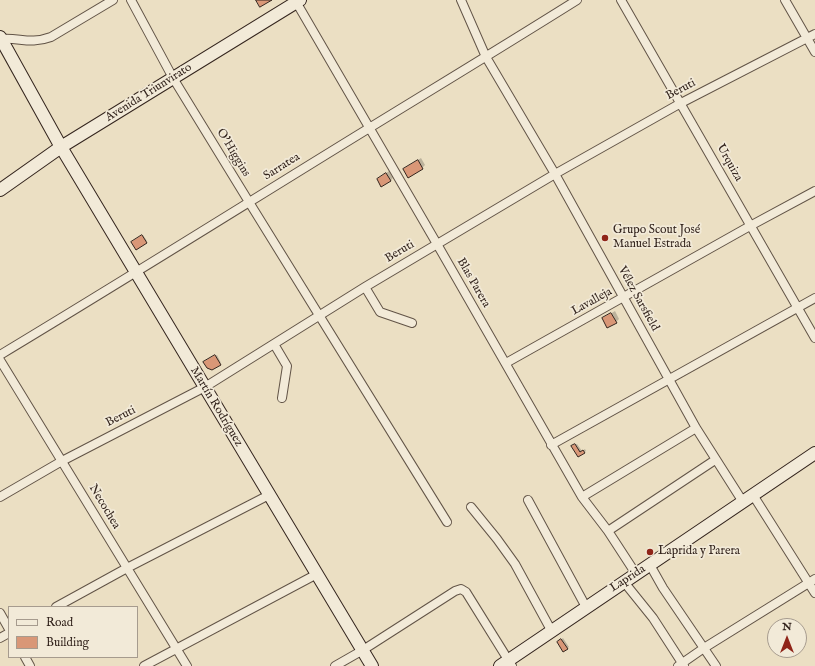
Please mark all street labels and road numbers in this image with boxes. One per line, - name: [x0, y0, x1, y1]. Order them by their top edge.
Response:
- street label: Avenida Triunvirato: [103, 61, 195, 125]
- street label: Beruti: [664, 76, 698, 104]
- street label: O'Higgins: [213, 126, 253, 180]
- street label: Urquiza: [713, 142, 745, 184]
- street label: Sarratea: [261, 150, 303, 184]
- street label: Beruti: [383, 238, 417, 266]
- street label: Blas Parera: [453, 256, 493, 310]
- street label: Vélez Sarsfield: [614, 264, 662, 334]
- street label: Lavalleja: [569, 285, 615, 319]
- street label: Martín Rodríguez: [187, 364, 245, 450]
- street label: Beruti: [104, 403, 138, 431]
- street label: Necochea: [85, 482, 123, 532]
- street label: Laprida: [608, 562, 648, 596]

